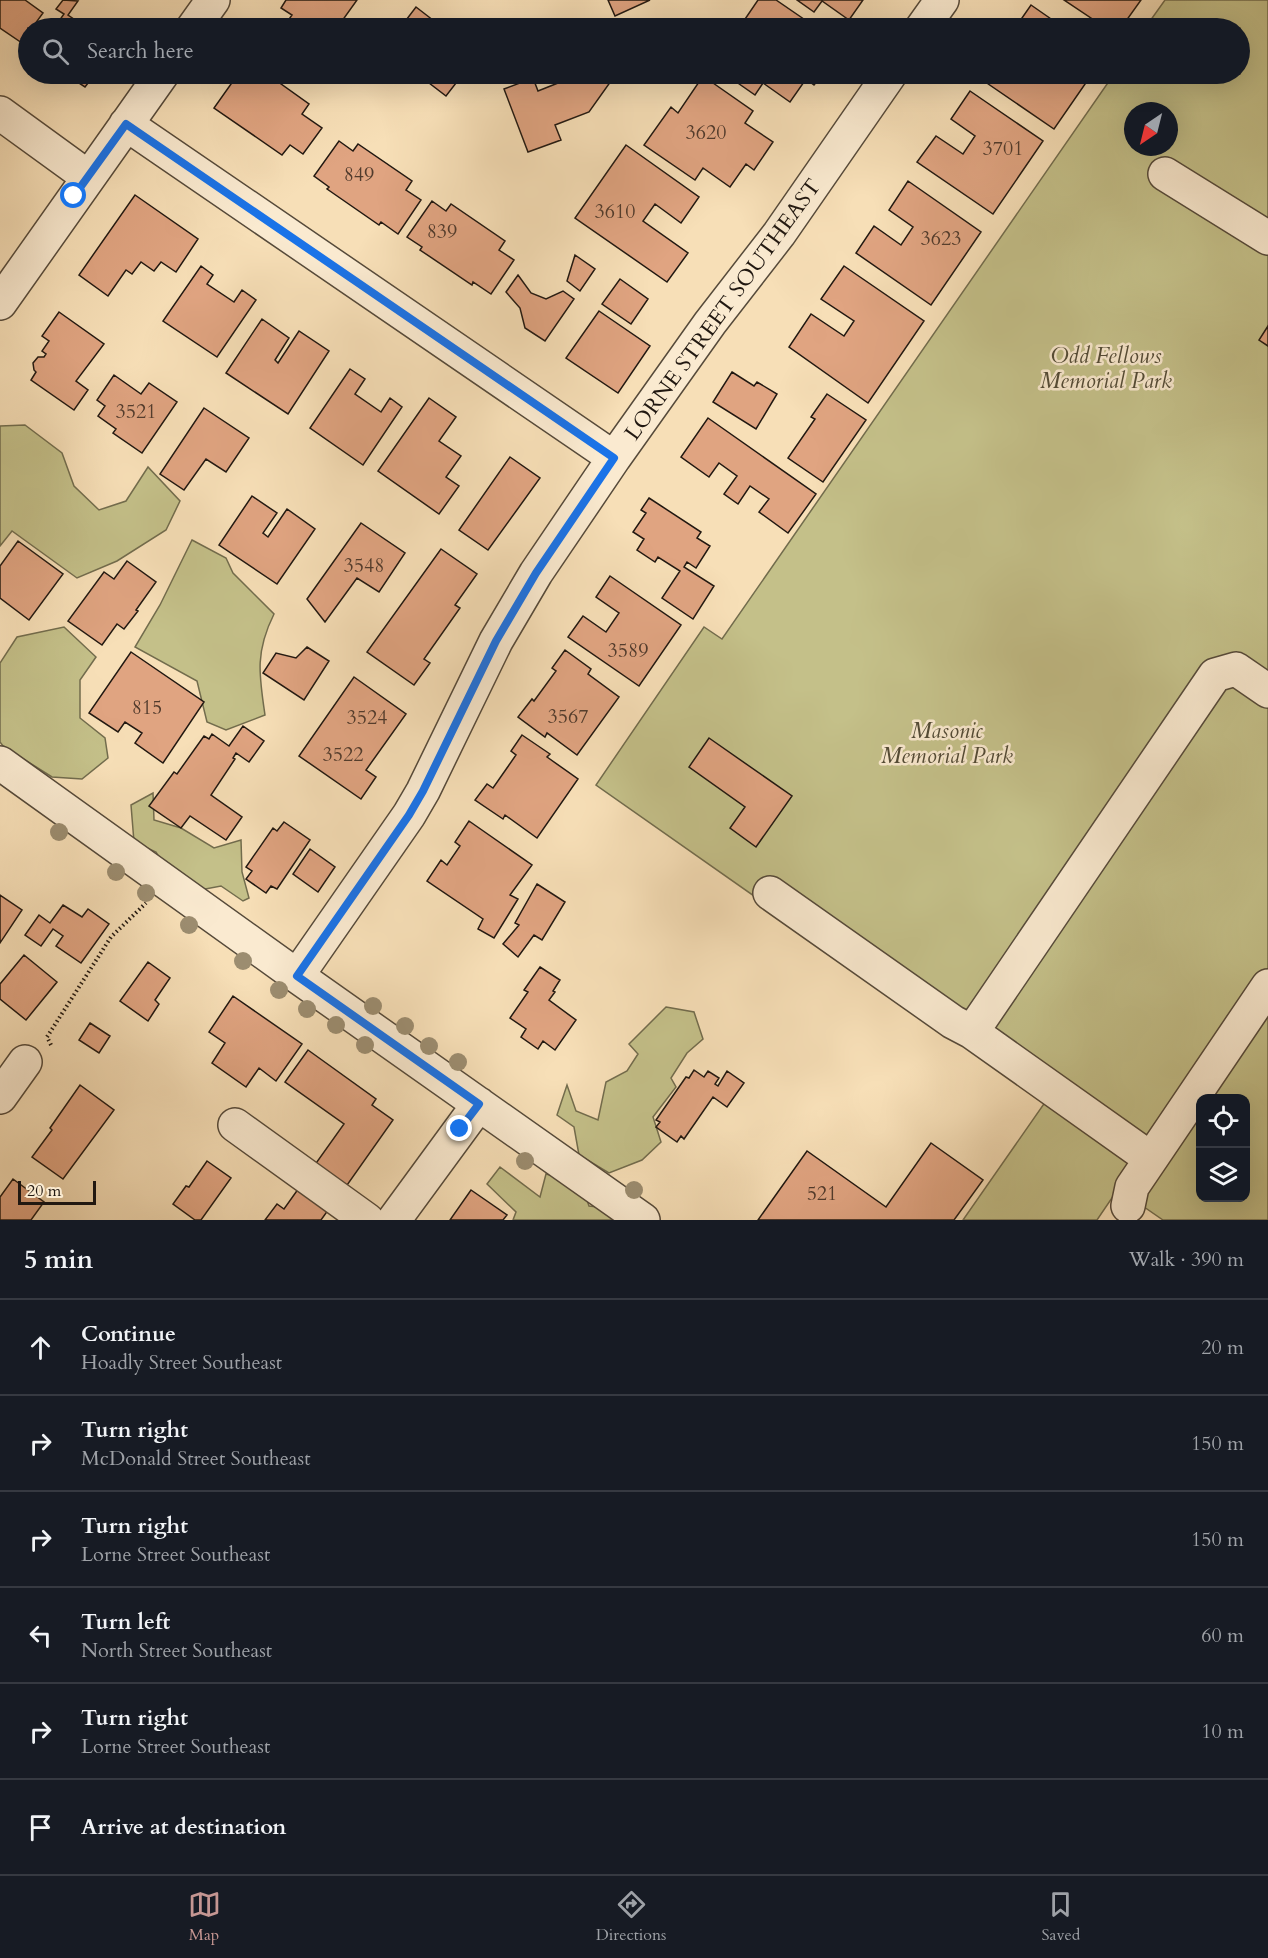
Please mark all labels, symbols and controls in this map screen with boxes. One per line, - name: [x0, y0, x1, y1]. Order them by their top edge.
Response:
- search box: [18, 18, 1250, 84]
- icon: search: [39, 35, 72, 68]
- text: Search here: [87, 36, 194, 66]
- north arrow: [1124, 102, 1178, 156]
- house number: 3620: [686, 119, 726, 146]
- house number: 3701: [983, 135, 1023, 162]
- house number: 849: [344, 161, 374, 188]
- street label: LORNE STREET SOUTHEAST: [618, 173, 828, 446]
- route start: [60, 182, 86, 208]
- house number: 3610: [595, 198, 635, 225]
- house number: 839: [427, 218, 457, 245]
- house number: 3623: [921, 225, 961, 252]
- park label: Odd Fellows Memorial Park: [1040, 341, 1172, 396]
- house number: 3521: [116, 398, 156, 425]
- house number: 3548: [344, 552, 384, 579]
- house number: 3589: [608, 637, 648, 664]
- house number: 815: [132, 694, 162, 721]
- house number: 3567: [548, 703, 588, 730]
- house number: 3524: [347, 704, 387, 731]
- park label: Masonic Memorial Park: [881, 716, 1013, 771]
- house number: 3522: [323, 741, 363, 768]
- map controls: [1196, 1094, 1250, 1202]
- button: locate: [1196, 1094, 1250, 1148]
- route end: [446, 1115, 472, 1141]
- button: layers: [1196, 1148, 1250, 1202]
- scale bar: [18, 1178, 96, 1206]
- text: 20 m: [27, 1180, 61, 1202]
- house number: 521: [807, 1180, 837, 1207]
- text: 5 min: [24, 1242, 93, 1277]
- text: Walk · 390 m: [1129, 1246, 1244, 1273]
- text: Continue: [81, 1319, 176, 1349]
- icon: ahead: [24, 1331, 57, 1364]
- text: 20 m: [1201, 1334, 1244, 1361]
- text: Hoadly Street Southeast: [81, 1349, 282, 1376]
- text: Turn right: [81, 1415, 188, 1445]
- icon: right: [24, 1427, 57, 1460]
- text: 150 m: [1191, 1430, 1244, 1457]
- text: McDonald Street Southeast: [81, 1445, 310, 1472]
- text: Turn right: [81, 1511, 188, 1541]
- icon: right: [24, 1523, 57, 1556]
- text: 150 m: [1191, 1526, 1244, 1553]
- text: Lorne Street Southeast: [81, 1541, 270, 1568]
- text: Turn left: [81, 1607, 170, 1637]
- icon: left: [24, 1619, 57, 1652]
- text: 60 m: [1201, 1622, 1244, 1649]
- text: North Street Southeast: [81, 1637, 272, 1664]
- text: Turn right: [81, 1703, 188, 1733]
- icon: right: [24, 1715, 57, 1748]
- text: 10 m: [1201, 1718, 1244, 1745]
- text: Lorne Street Southeast: [81, 1733, 270, 1760]
- icon: arrive: [24, 1811, 57, 1844]
- text: Arrive at destination: [81, 1812, 286, 1842]
- tab: Map: [188, 1888, 221, 1946]
- tab: Directions: [596, 1888, 666, 1946]
- tab: Saved: [1042, 1888, 1080, 1946]

